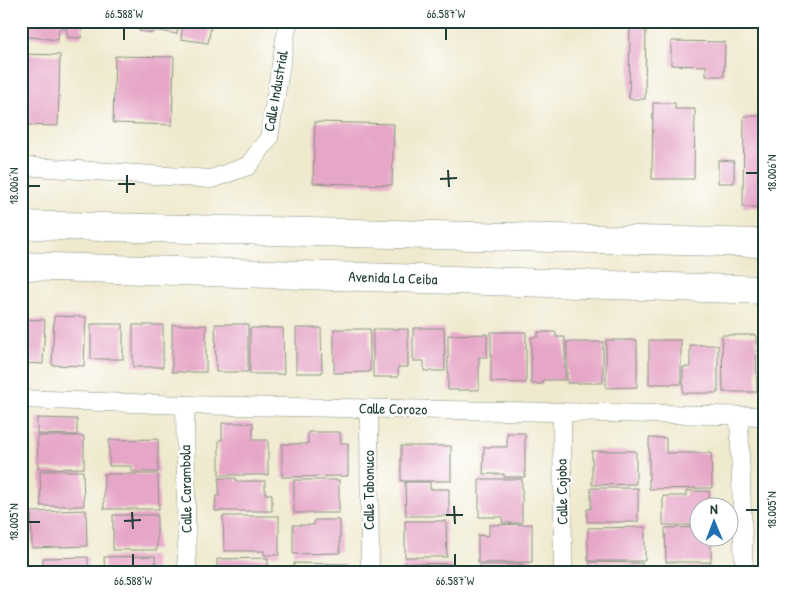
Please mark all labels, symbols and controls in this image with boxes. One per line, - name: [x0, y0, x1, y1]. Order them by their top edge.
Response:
- text: 66.588°W: [105, 5, 143, 22]
- text: 66.587°W: [427, 5, 466, 22]
- street label: Calle Industrial: [258, 49, 293, 133]
- text: 18.006°N: [763, 155, 780, 191]
- text: 18.006°N: [5, 168, 22, 204]
- street label: Avenida La Ceiba: [348, 265, 438, 290]
- street label: Calle Corozo: [359, 397, 427, 420]
- street label: Calle Carambola: [174, 445, 197, 533]
- street label: Calle Tabonuco: [358, 450, 379, 530]
- street label: Calle Cojoba: [550, 459, 573, 525]
- text: 18.005°N: [763, 491, 780, 529]
- north arrow: [688, 496, 738, 546]
- text: N: [710, 499, 718, 518]
- text: 18.005°N: [5, 503, 22, 541]
- text: 66.588°W: [114, 572, 152, 589]
- text: 66.587°W: [436, 572, 475, 589]

